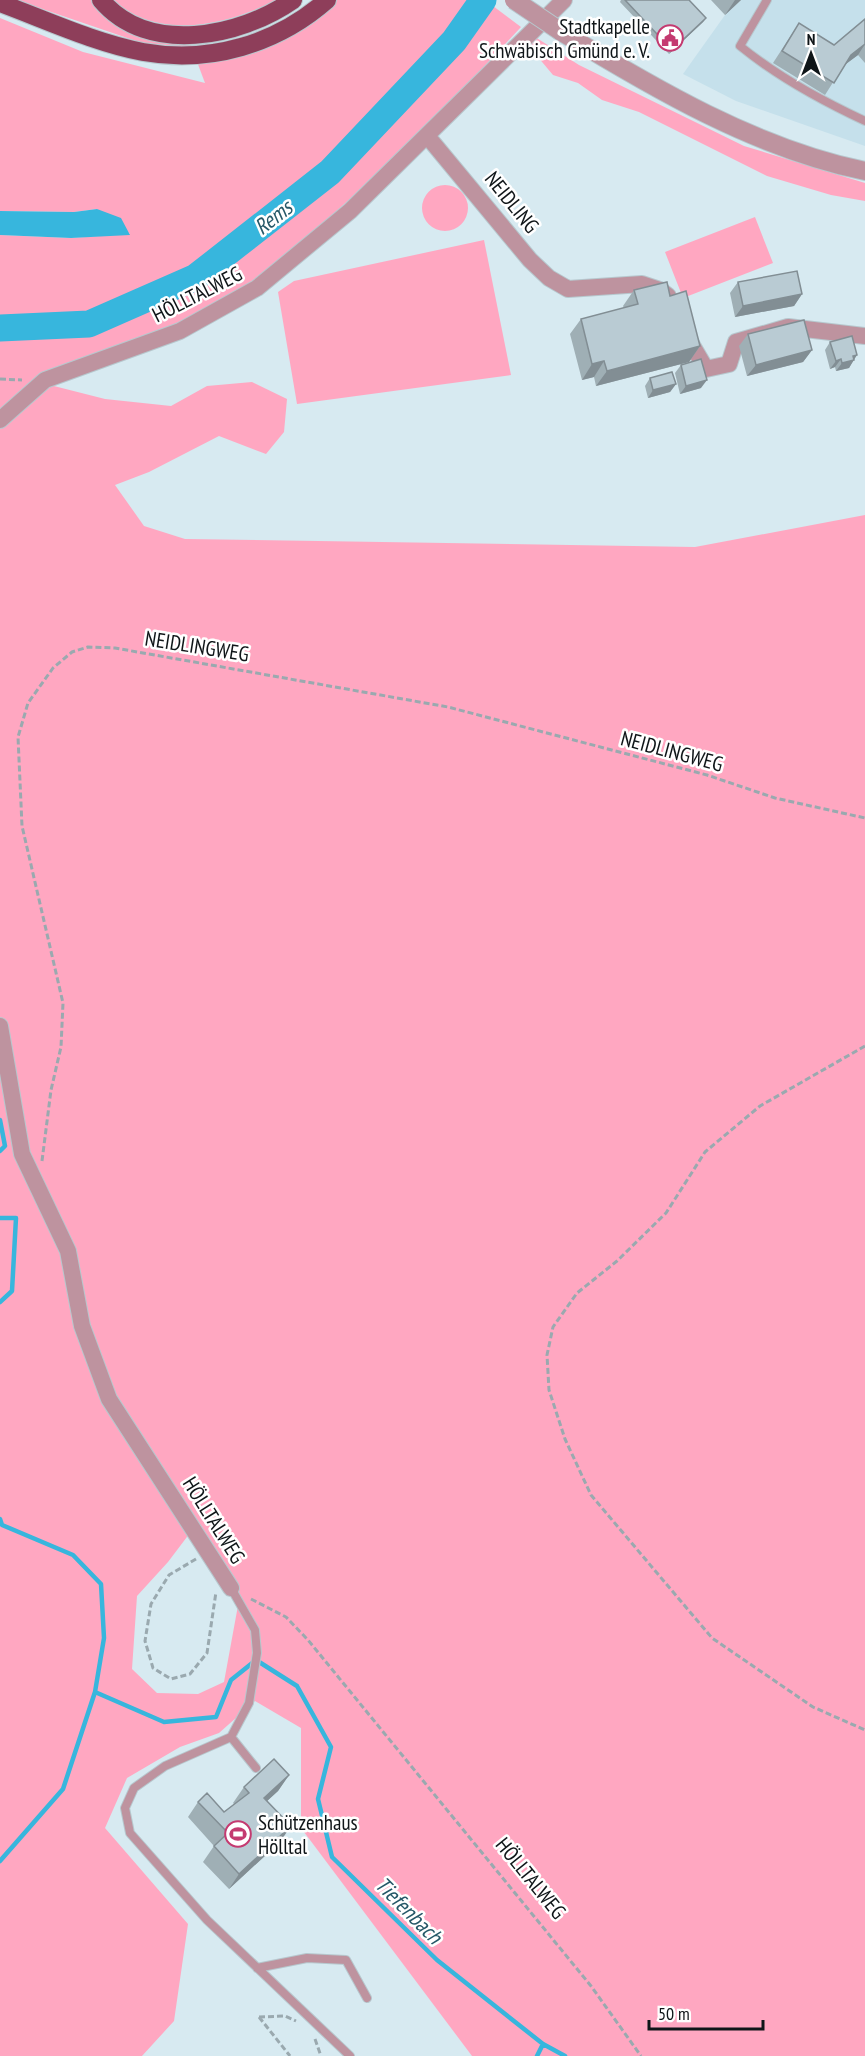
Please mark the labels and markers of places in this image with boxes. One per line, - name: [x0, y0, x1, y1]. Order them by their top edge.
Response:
- place label: Stadtkapelle Schwäbisch Gmünd e. V.: [479, 13, 650, 64]
- public building icon: Stadtkapelle Schwäbisch Gmünd e. V.: [655, 23, 685, 53]
- place label: Schützenhaus Hölltal: [258, 1809, 358, 1860]
- sports icon: Schützenhaus Hölltal: [223, 1819, 253, 1849]

